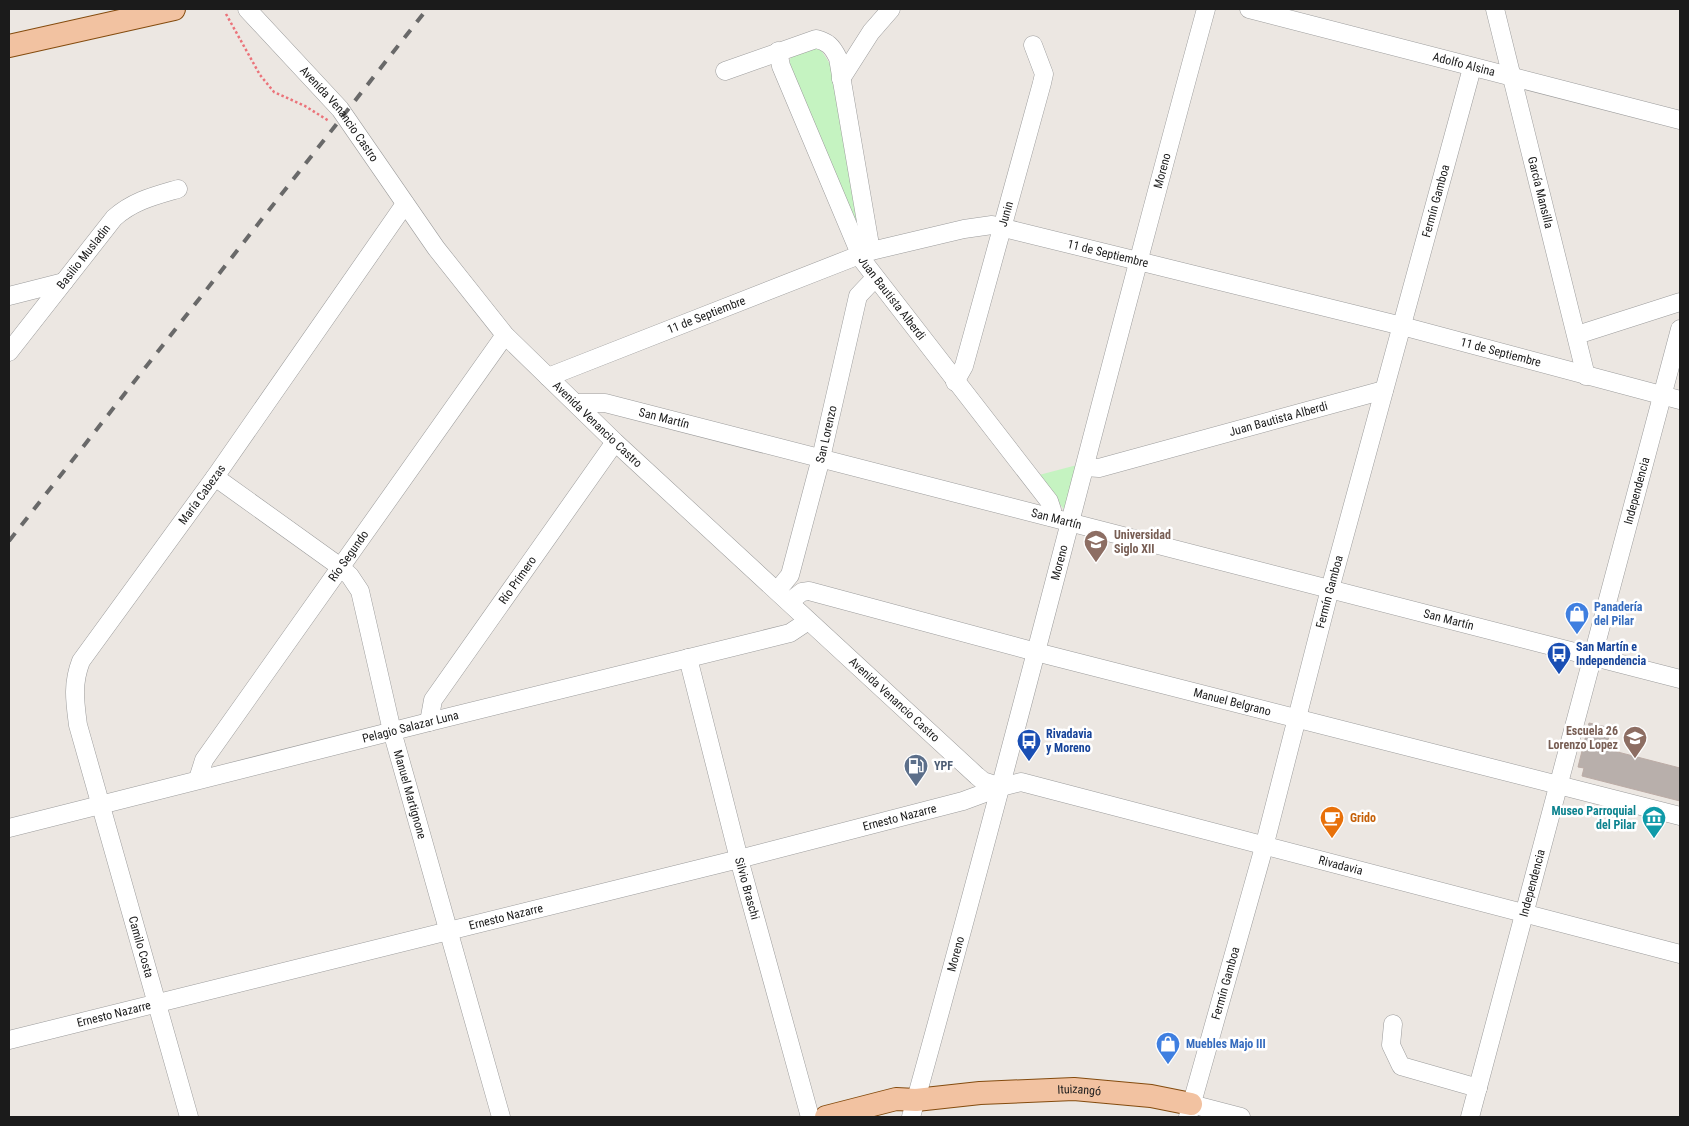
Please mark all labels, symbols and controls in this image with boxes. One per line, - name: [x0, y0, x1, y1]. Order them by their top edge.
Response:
- street label: Adolfo Alsina: [1431, 50, 1497, 79]
- street label: Avenida Venancio Castro: [297, 63, 381, 164]
- street label: Moreno: [1151, 152, 1174, 190]
- street label: García Mansilla: [1525, 155, 1556, 230]
- street label: Fermín Gamboa: [1419, 163, 1452, 239]
- street label: Junin: [996, 199, 1016, 228]
- street label: Basilio Musladin: [54, 221, 113, 292]
- street label: 11 de Septiembre: [1066, 237, 1150, 270]
- street label: Juan Bautista Alberdi: [855, 255, 929, 343]
- street label: 11 de Septiembre: [665, 293, 748, 337]
- street label: 11 de Septiembre: [1459, 335, 1543, 370]
- street label: Avenida Venancio Castro: [550, 378, 645, 470]
- street label: Juan Bautista Alberdi: [1228, 399, 1329, 439]
- street label: San Lorenzo: [813, 404, 840, 465]
- street label: San Martín: [637, 405, 691, 431]
- street label: Independencia: [1621, 455, 1653, 526]
- street label: María Cabezas: [176, 462, 228, 527]
- street label: San Martín: [1030, 506, 1083, 532]
- street label: Río Segundo: [326, 528, 371, 584]
- place label: Universidad Siglo XII: [1114, 528, 1171, 556]
- school or university icon: Universidad Siglo XII: [1083, 529, 1109, 563]
- street label: Moreno: [1048, 543, 1071, 582]
- street label: Fermín Gamboa: [1313, 553, 1346, 630]
- street label: Río Primero: [496, 554, 539, 607]
- place label: Panadería del Pilar: [1594, 600, 1643, 628]
- shop icon: Panadería del Pilar: [1564, 601, 1590, 635]
- street label: San Martín: [1422, 606, 1476, 633]
- place label: San Martín e Independencia: [1576, 640, 1647, 668]
- bus stop icon: San Martín e Independencia: [1546, 641, 1572, 675]
- street label: Avenida Venancio Castro: [846, 654, 942, 745]
- street label: Manuel Belgrano: [1192, 685, 1272, 719]
- street label: Pelagio Salazar Luna: [361, 708, 460, 746]
- place label: Escuela 26 Lorenzo Lopez: [1548, 724, 1618, 752]
- school or university icon: Escuela 26 Lorenzo Lopez: [1622, 725, 1648, 759]
- place label: Rivadavia y Moreno: [1046, 727, 1093, 755]
- bus stop icon: Rivadavia y Moreno: [1016, 728, 1042, 762]
- street label: Manuel Martignone: [391, 748, 429, 841]
- fuel station icon: YPF: [903, 753, 929, 787]
- place label: YPF: [934, 759, 953, 773]
- street label: Ernesto Nazarre: [861, 801, 938, 834]
- place label: Museo Parroquial del Pilar: [1551, 804, 1636, 832]
- cafe icon: Grido: [1319, 805, 1345, 839]
- museum icon: Museo Parroquial del Pilar: [1641, 805, 1667, 839]
- place label: Grido: [1350, 811, 1376, 825]
- street label: Independencia: [1517, 848, 1548, 918]
- street label: Rivadavia: [1317, 853, 1365, 878]
- street label: Silvio Braschi: [732, 856, 762, 921]
- street label: Ernesto Nazarre: [467, 901, 545, 933]
- street label: Camilo Costa: [126, 915, 157, 980]
- street label: Moreno: [944, 935, 967, 973]
- street label: Fermín Gamboa: [1209, 945, 1243, 1021]
- street label: Ernesto Nazarre: [75, 998, 153, 1030]
- shop icon: Muebles Majo III: [1155, 1031, 1181, 1065]
- place label: Muebles Majo III: [1186, 1037, 1266, 1051]
- street label: Ituizangó: [1057, 1082, 1102, 1098]

